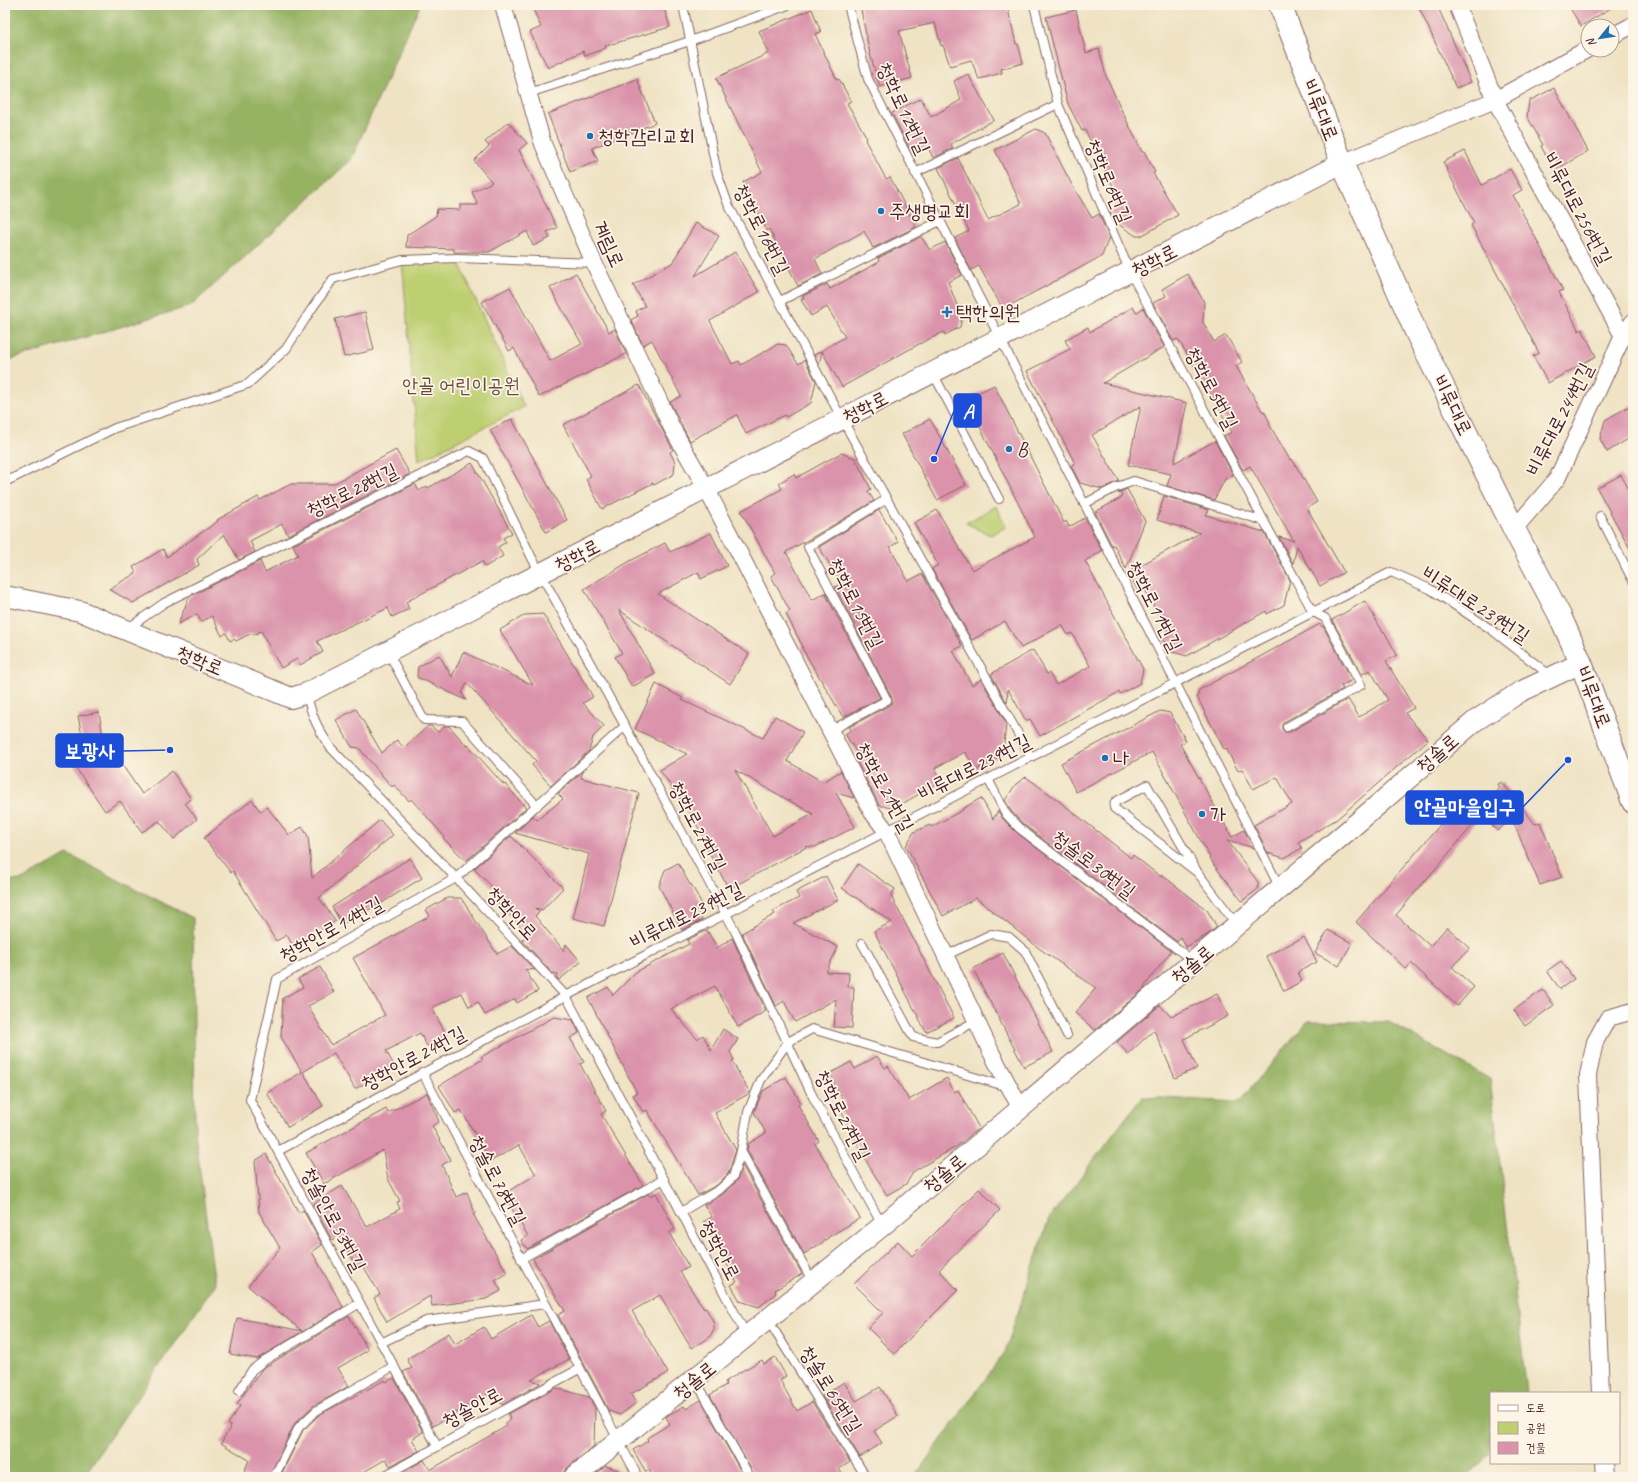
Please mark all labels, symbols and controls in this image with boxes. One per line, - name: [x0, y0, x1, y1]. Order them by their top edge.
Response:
- north arrow: [1580, 18, 1620, 58]
- text: N: [1582, 35, 1599, 49]
- street label: 청학로12번길: [871, 58, 936, 158]
- street label: 비류대로: [1297, 76, 1344, 145]
- place label: 청학감리교회: [598, 124, 695, 149]
- marker: 청학감리교회: [585, 131, 595, 141]
- street label: 청학로6번길: [1080, 135, 1138, 227]
- street label: 비류대로256번길: [1538, 148, 1618, 269]
- street label: 청학로16번길: [728, 180, 795, 279]
- place label: 주생명교회: [889, 199, 969, 224]
- marker: 주생명교회: [876, 206, 886, 216]
- street label: 계림로: [587, 217, 630, 271]
- street label: 청학로: [1127, 238, 1181, 283]
- place label: 택한의원: [956, 300, 1020, 325]
- marker: 택한의원: [941, 306, 953, 318]
- street label: 청학로5번길: [1180, 343, 1244, 434]
- street label: 비류대로244번길: [1520, 359, 1599, 480]
- street label: 비류대로: [1427, 371, 1478, 440]
- park label: 안골 어린이공원: [402, 373, 520, 398]
- street label: 청학로: [838, 385, 892, 430]
- callout: A: [954, 394, 981, 427]
- text: A: [963, 398, 975, 424]
- place label: B: [1017, 437, 1029, 462]
- marker: B: [1004, 444, 1014, 454]
- street label: 청학로28번길: [302, 458, 402, 523]
- street label: 청학로: [550, 533, 604, 578]
- street label: 청학로15번길: [822, 554, 889, 653]
- street label: 청학로11번길: [1121, 557, 1188, 656]
- street label: 비류대로239번길: [1417, 560, 1534, 649]
- street label: 청학로: [173, 640, 227, 681]
- street label: 비류대로: [1570, 663, 1617, 732]
- street label: 비류대로239번길: [914, 728, 1035, 807]
- street label: 청솔로: [1411, 728, 1464, 779]
- callout: 보광사: [56, 734, 123, 767]
- text: 보광사: [65, 738, 115, 764]
- street label: 청학로21번길: [850, 738, 919, 836]
- place label: 나: [1113, 746, 1129, 771]
- marker: 나: [1100, 753, 1110, 763]
- street label: 청학로27번길: [663, 777, 732, 876]
- callout: 안골마을입구: [1406, 791, 1523, 824]
- text: 안골마을입구: [1414, 794, 1516, 820]
- place label: 가: [1210, 802, 1226, 827]
- marker: 가: [1197, 809, 1207, 819]
- street label: 청솔로30번길: [1047, 825, 1141, 904]
- street label: 비류대로239번길: [626, 876, 747, 955]
- street label: 청학안로: [481, 881, 543, 945]
- street label: 청학안로14번길: [275, 891, 387, 968]
- street label: 청솔로: [1166, 939, 1219, 989]
- street label: 청학안로24번길: [357, 1021, 470, 1096]
- street label: 청학로27번길: [809, 1066, 876, 1165]
- street label: 청솔로78번길: [463, 1131, 532, 1230]
- street label: 청솔로: [918, 1148, 971, 1198]
- street label: 청솔안로53번길: [296, 1163, 371, 1276]
- street label: 청학안로: [693, 1216, 746, 1285]
- street label: 청솔로65번길: [794, 1341, 867, 1438]
- street label: 청솔로: [668, 1355, 721, 1405]
- street label: 청솔안로: [438, 1381, 507, 1434]
- legend: [1490, 1392, 1620, 1464]
- text: 도로: [1526, 1400, 1545, 1416]
- text: 공원: [1526, 1420, 1545, 1436]
- text: 건물: [1526, 1440, 1546, 1456]

